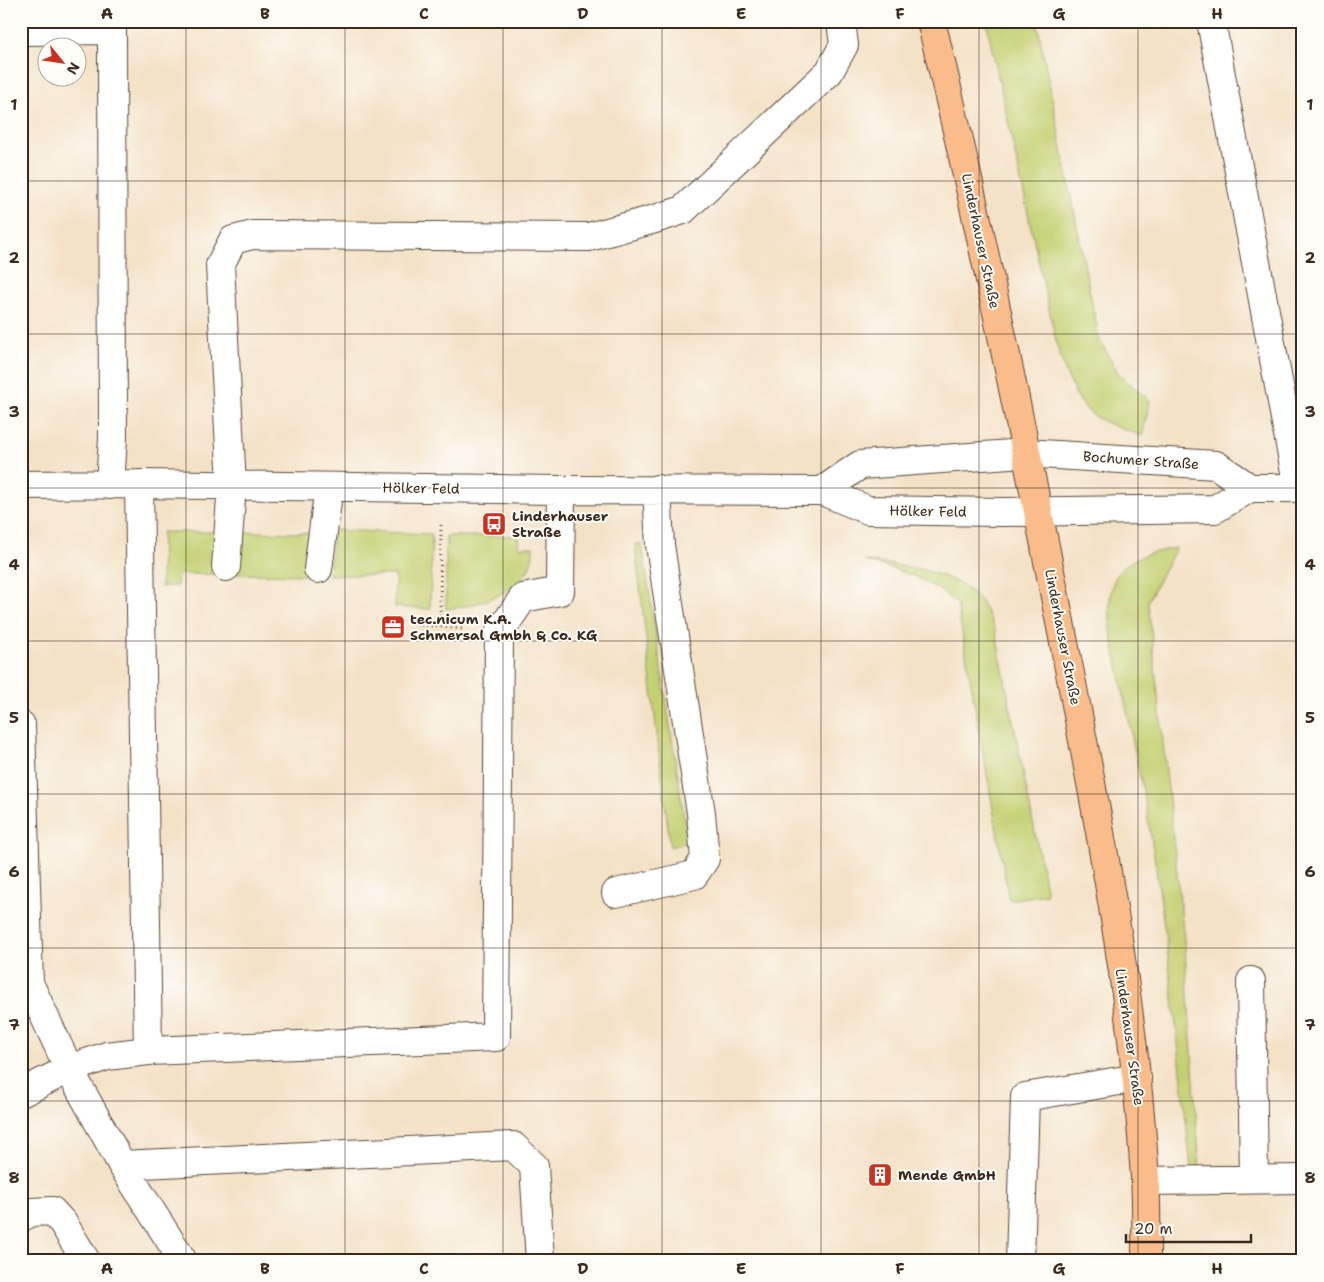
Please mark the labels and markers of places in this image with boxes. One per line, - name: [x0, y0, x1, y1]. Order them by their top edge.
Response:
- place label: Linderhauser Straße: [512, 507, 609, 541]
- bus stop icon: Linderhauser Straße: [481, 511, 507, 537]
- place label: tec.nicum K.A. Schmersal Gmbh & Co. KG: [410, 610, 597, 644]
- office icon: tec.nicum K.A. Schmersal Gmbh & Co. KG: [380, 614, 406, 640]
- building icon: Mende GmbH: [867, 1162, 893, 1188]
- place label: Mende GmbH: [898, 1166, 996, 1184]

